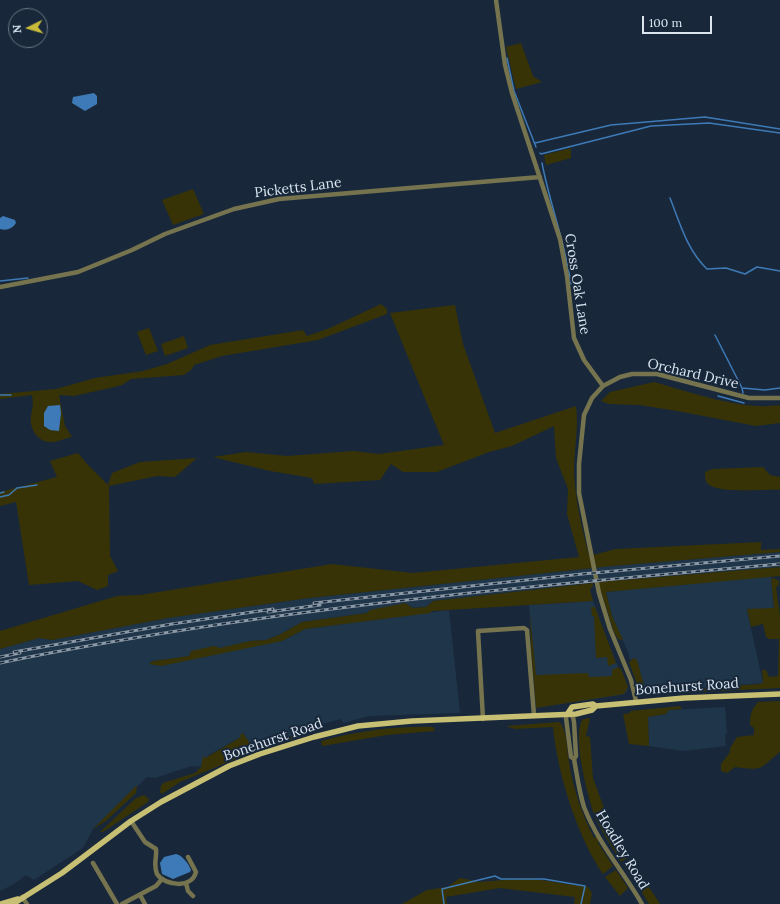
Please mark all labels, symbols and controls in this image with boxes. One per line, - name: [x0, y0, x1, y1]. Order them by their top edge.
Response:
- north arrow: [8, 8, 48, 48]
- scale bar: [644, 8, 714, 34]
- text: 100 m: [649, 15, 682, 30]
- text: N: [10, 24, 24, 34]
- street label: Picketts Lane: [253, 174, 343, 202]
- street label: Cross Oak Lane: [561, 232, 593, 336]
- street label: Orchard Drive: [646, 355, 740, 393]
- street label: Bonehurst Road: [635, 675, 739, 699]
- street label: Bonehurst Road: [221, 715, 325, 765]
- street label: Hoadley Road: [592, 807, 652, 893]

